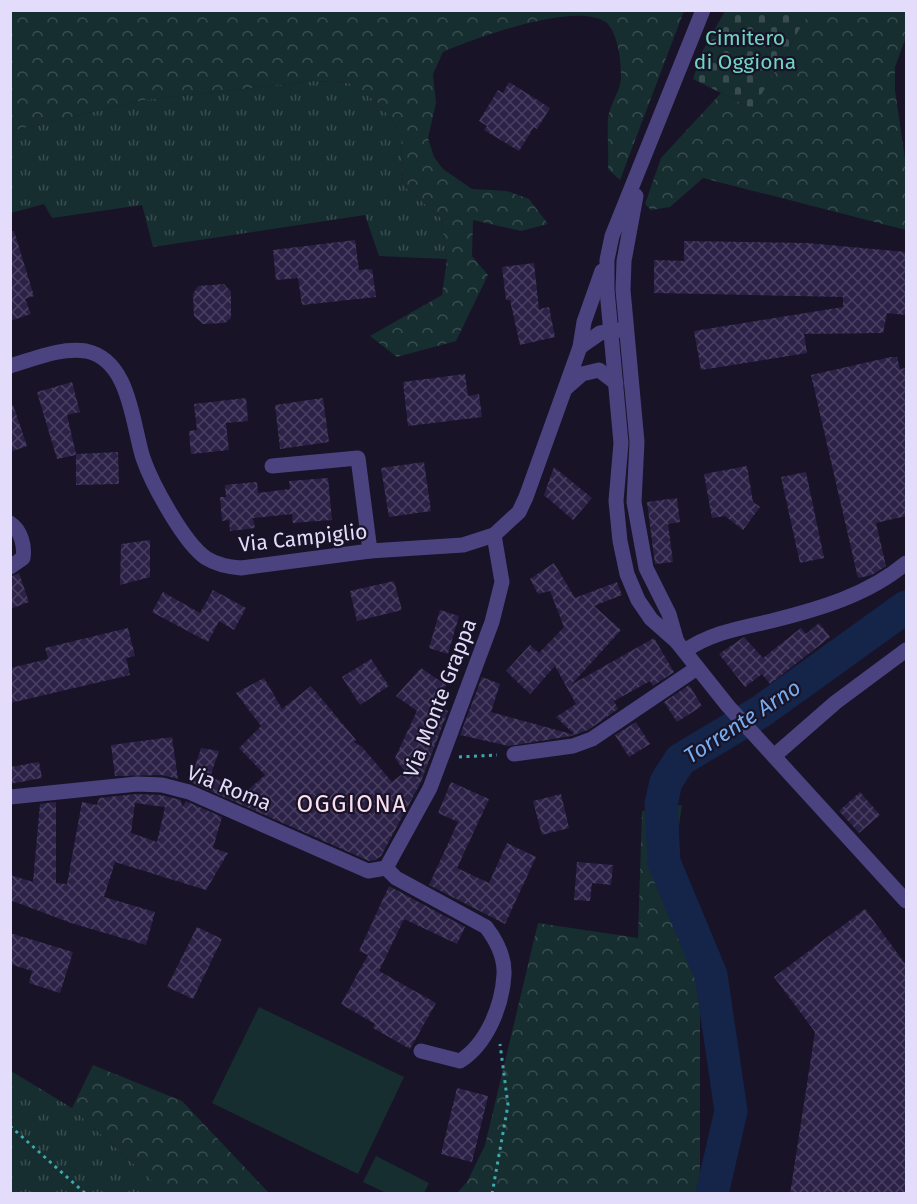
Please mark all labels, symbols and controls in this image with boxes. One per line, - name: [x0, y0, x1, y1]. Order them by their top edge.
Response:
- park label: Cimitero di Oggiona: [694, 25, 796, 75]
- street label: Via Campiglio: [237, 518, 369, 558]
- street label: Via Monte Grappa: [398, 615, 482, 781]
- water label: Torrente Arno: [679, 674, 806, 769]
- street label: Via Roma: [183, 759, 275, 817]
- district label: OGGIONA: [296, 790, 408, 818]

